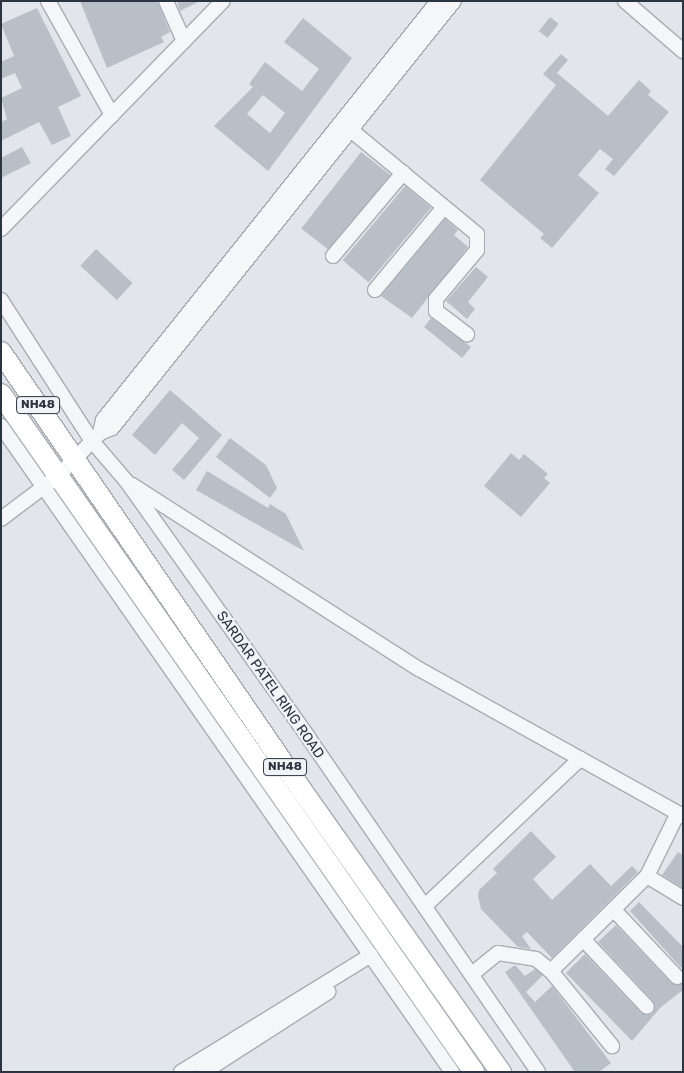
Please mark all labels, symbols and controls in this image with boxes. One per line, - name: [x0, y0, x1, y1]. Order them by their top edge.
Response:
- road number: NH48: [15, 396, 60, 414]
- street label: SARDAR PATEL RING ROAD: [213, 608, 327, 762]
- road number: NH48: [262, 758, 308, 776]

